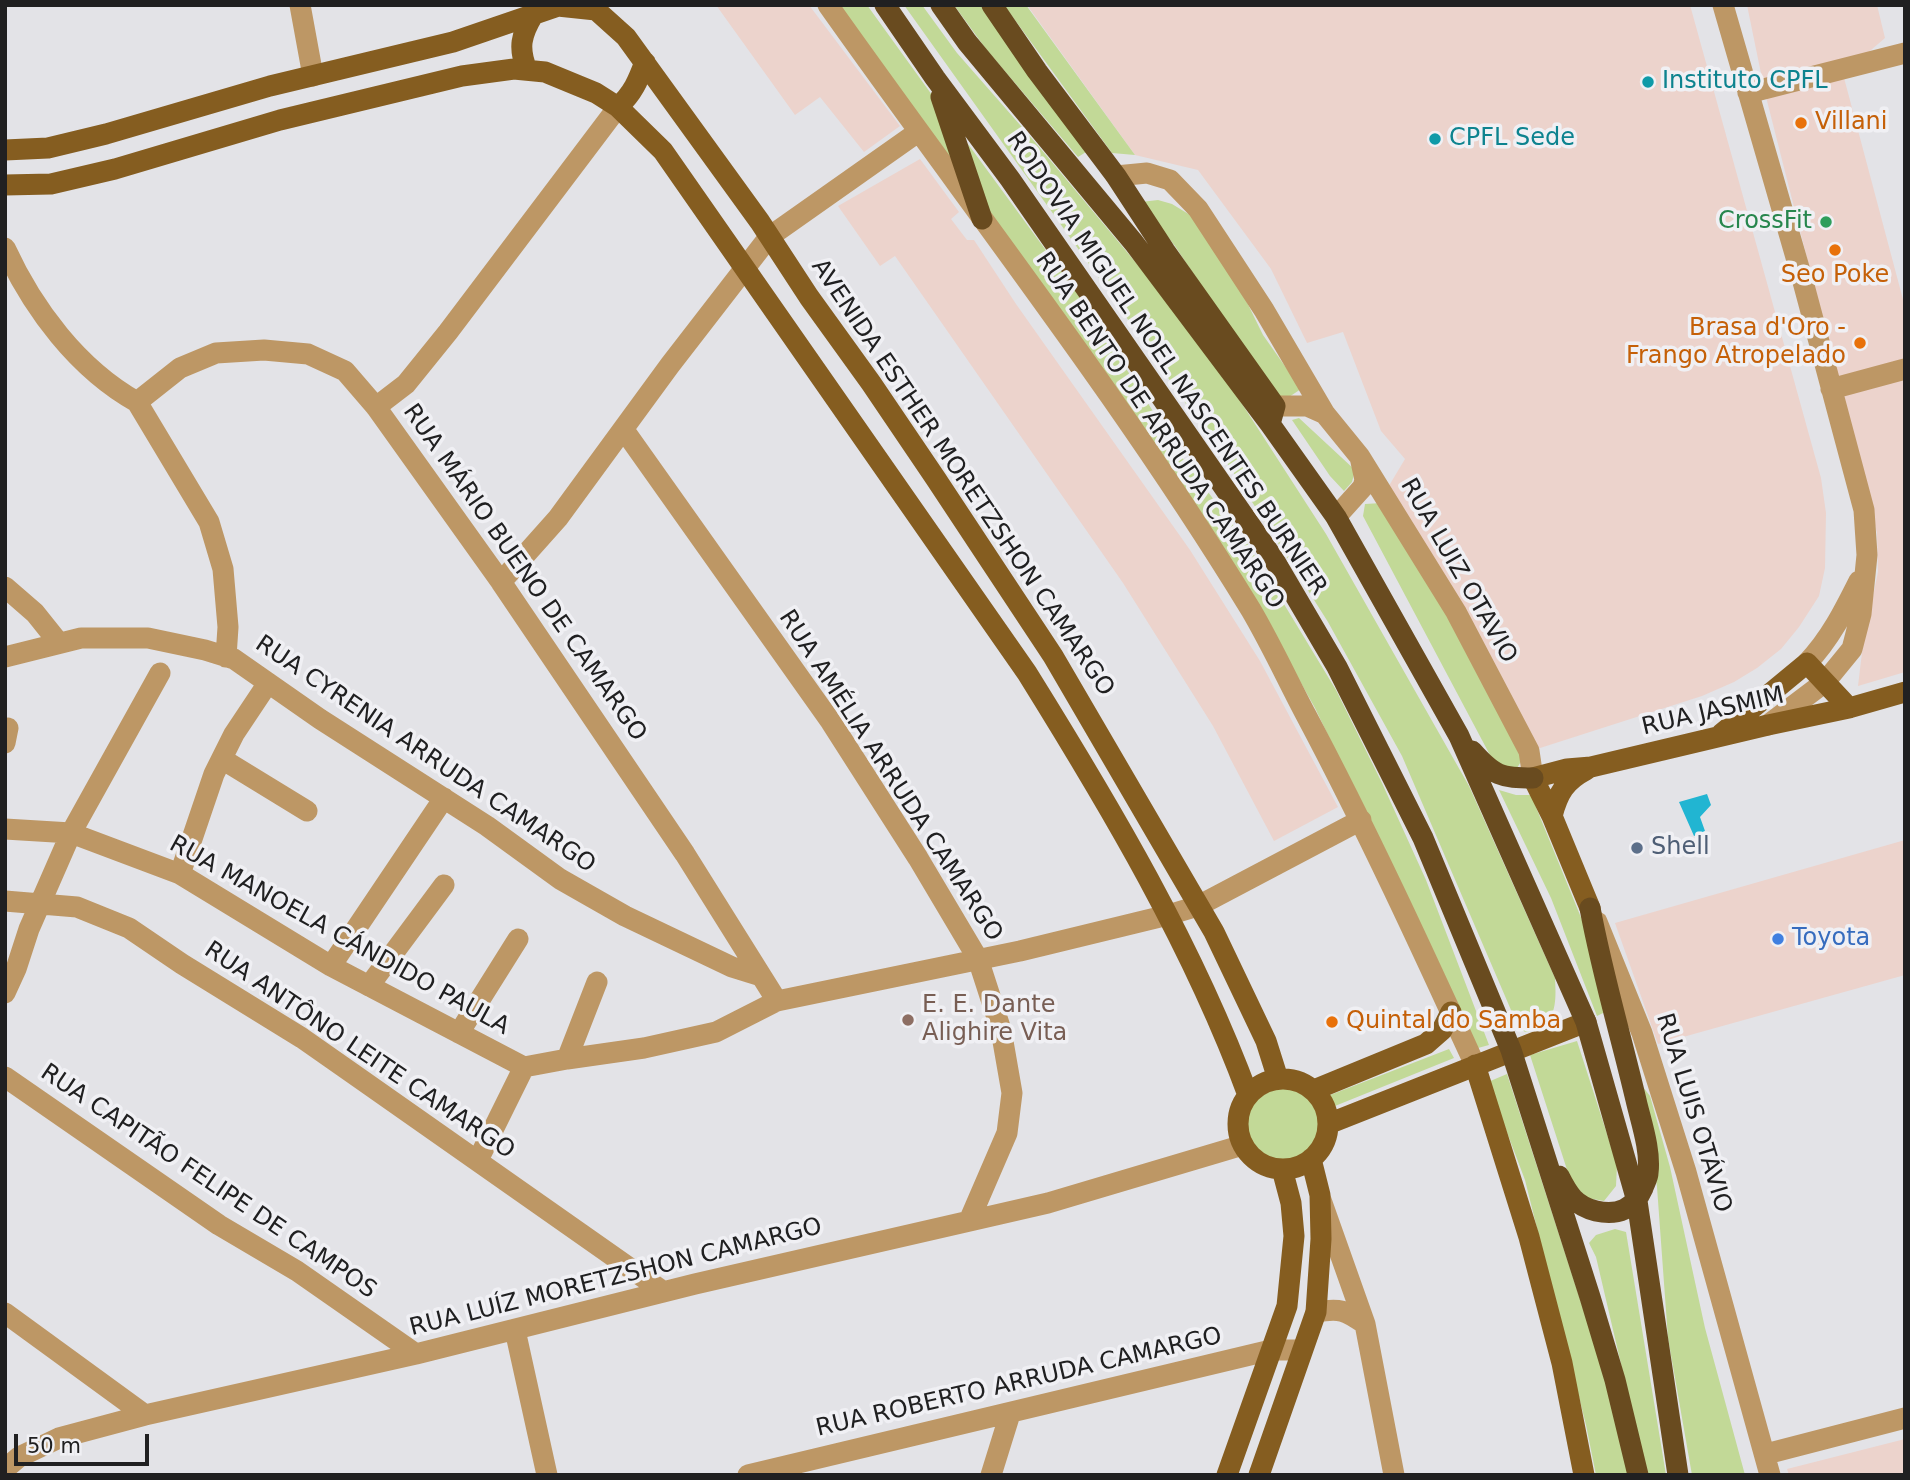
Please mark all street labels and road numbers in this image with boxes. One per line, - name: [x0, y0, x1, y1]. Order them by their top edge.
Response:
- street label: RODOVIA MIGUEL NOEL NASCENTES BURNIER: [999, 127, 1333, 601]
- street label: RUA BENTO DE ARRUDA CAMARGO: [1028, 247, 1290, 615]
- street label: AVENIDA ESTHER MORETZSHON CAMARGO: [804, 254, 1120, 702]
- street label: RUA MÁRIO BUENO DE CAMARGO: [396, 399, 652, 747]
- street label: RUA LUIZ OTAVIO: [1393, 474, 1523, 668]
- street label: RUA AMÉLIA ARRUDA CAMARGO: [772, 605, 1008, 947]
- street label: RUA CYRENIA ARRUDA CAMARGO: [249, 630, 601, 880]
- street label: RUA JASMIM: [1639, 682, 1787, 742]
- street label: RUA MANOELA CÁNDIDO PAULA: [164, 830, 514, 1042]
- street label: RUA ANTÔNO LEITE CAMARGO: [198, 936, 520, 1166]
- street label: RUA LUIS OTÁVIO: [1649, 1010, 1737, 1216]
- street label: RUA CAPITÃO FELIPE DE CAMPOS: [35, 1059, 381, 1305]
- street label: RUA LUÍZ MORETZSHON CAMARGO: [407, 1213, 825, 1343]
- street label: RUA ROBERTO ARRUDA CAMARGO: [813, 1322, 1225, 1444]

